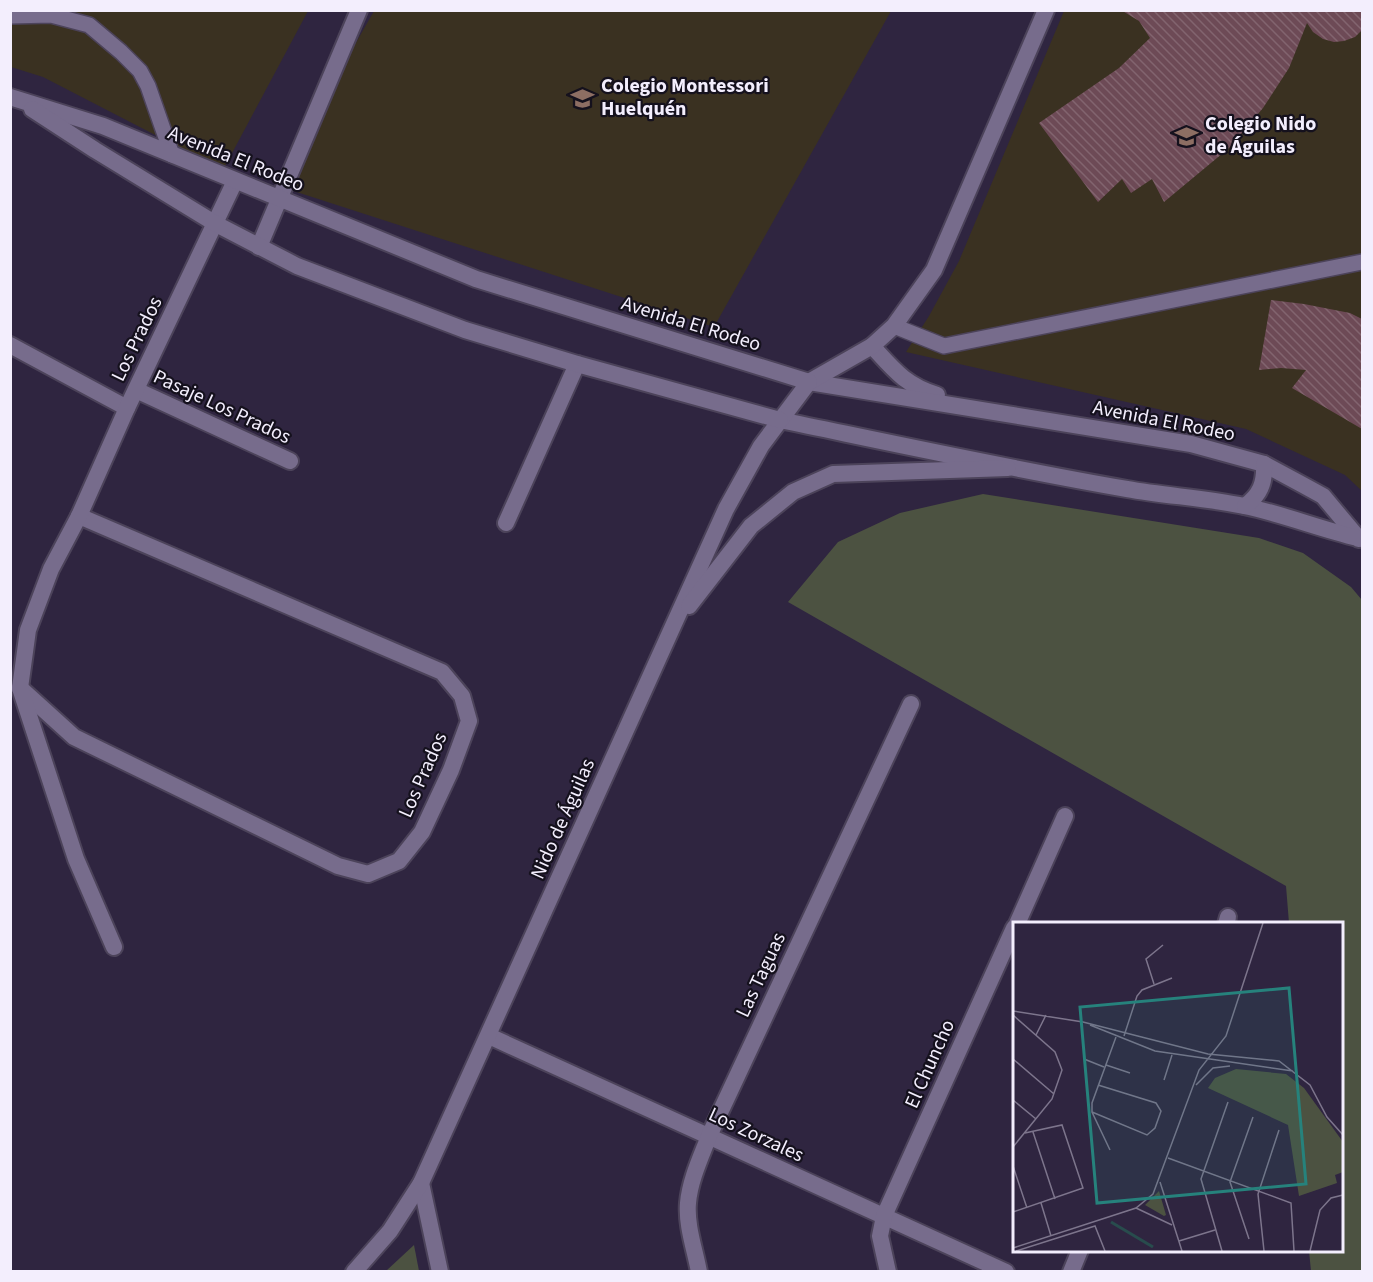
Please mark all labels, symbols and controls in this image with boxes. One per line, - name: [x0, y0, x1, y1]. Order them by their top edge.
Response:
- place label: Colegio Montessori Huelquén: [601, 72, 769, 123]
- school or university icon: Colegio Montessori Huelquén: [570, 85, 596, 111]
- place label: Colegio Nido de Águilas: [1205, 110, 1316, 161]
- street label: Avenida El Rodeo: [164, 119, 308, 199]
- school or university icon: Colegio Nido de Águilas: [1174, 123, 1200, 149]
- street label: Avenida El Rodeo: [618, 289, 764, 359]
- street label: Los Prados: [105, 292, 169, 386]
- street label: Pasaje Los Prados: [149, 363, 295, 451]
- street label: Avenida El Rodeo: [1090, 393, 1238, 449]
- street label: Los Prados: [392, 728, 454, 822]
- street label: Nido de Águilas: [524, 754, 602, 884]
- inset map: [1013, 922, 1343, 1252]
- street label: Las Taguas: [729, 928, 793, 1022]
- street label: El Chuncho: [898, 1015, 962, 1113]
- street label: Los Zorzales: [704, 1101, 808, 1169]

